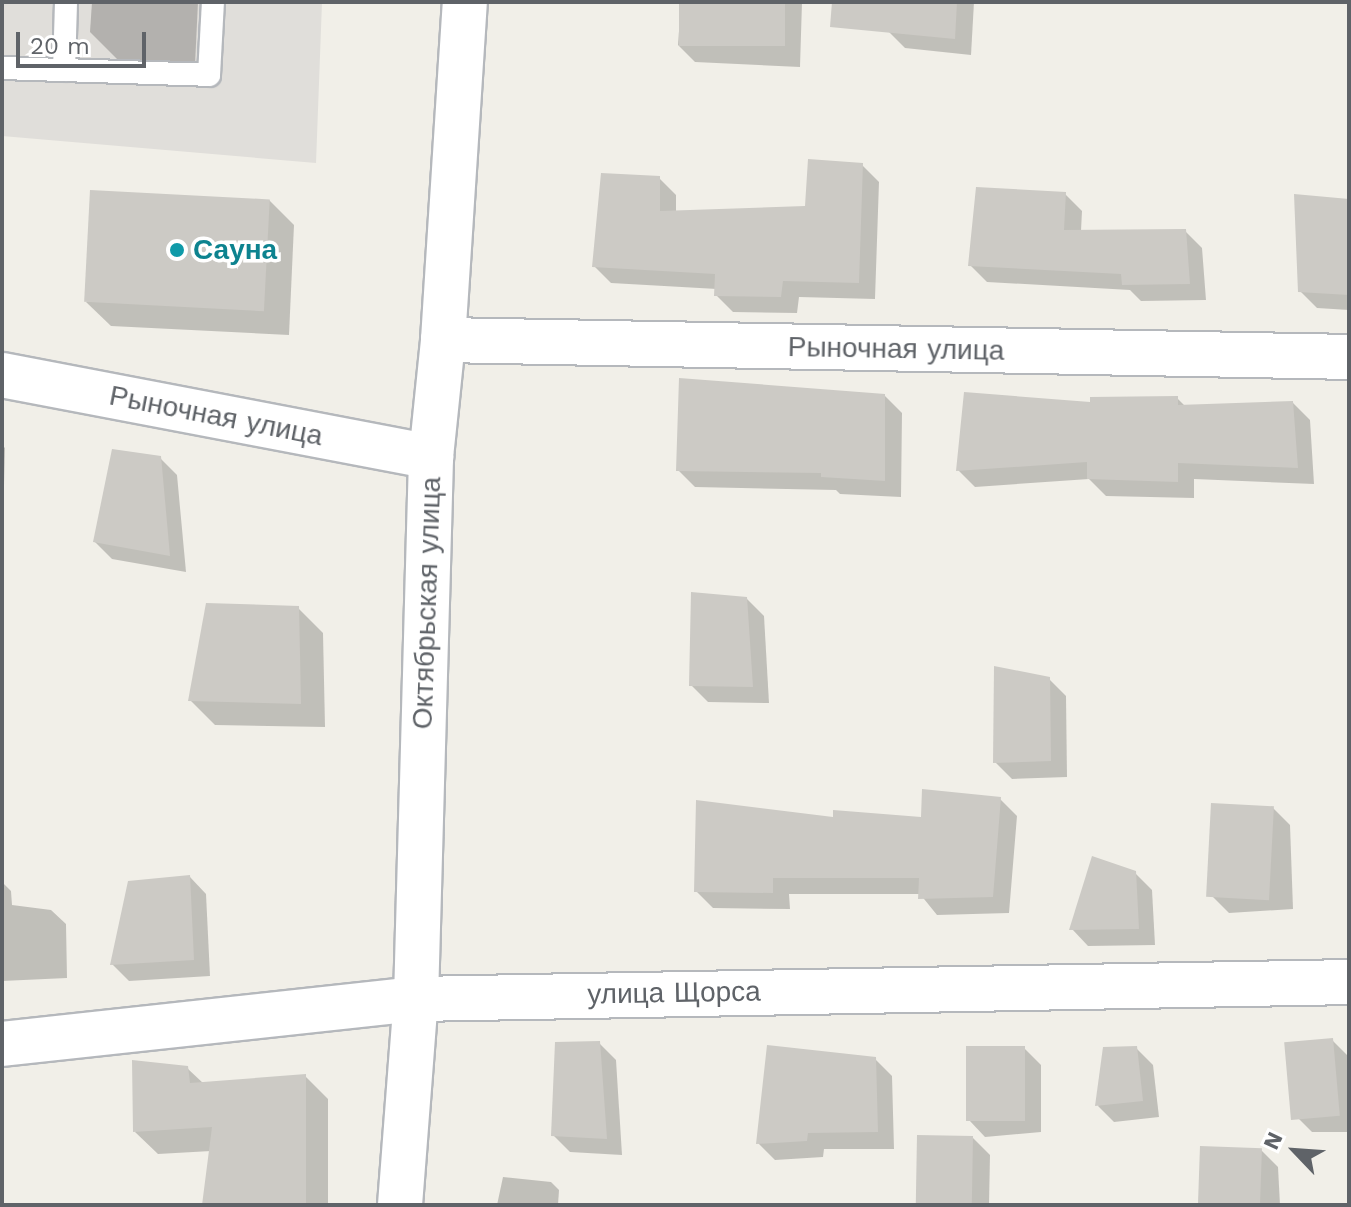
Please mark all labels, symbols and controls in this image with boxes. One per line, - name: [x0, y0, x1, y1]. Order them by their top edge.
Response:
- scale bar: [20, 16, 150, 66]
- text: 20 m: [30, 32, 90, 60]
- place label: Сауна: [193, 233, 277, 267]
- marker: Сауна: [168, 241, 186, 259]
- street label: Рыночная улица: [787, 330, 1005, 368]
- street label: Рыночная улица: [107, 379, 325, 453]
- street label: Октябрьская улица: [406, 476, 448, 730]
- street label: улица Щорса: [587, 975, 761, 1011]
- north arrow: [1255, 1111, 1335, 1191]
- text: N: [1258, 1128, 1288, 1153]

